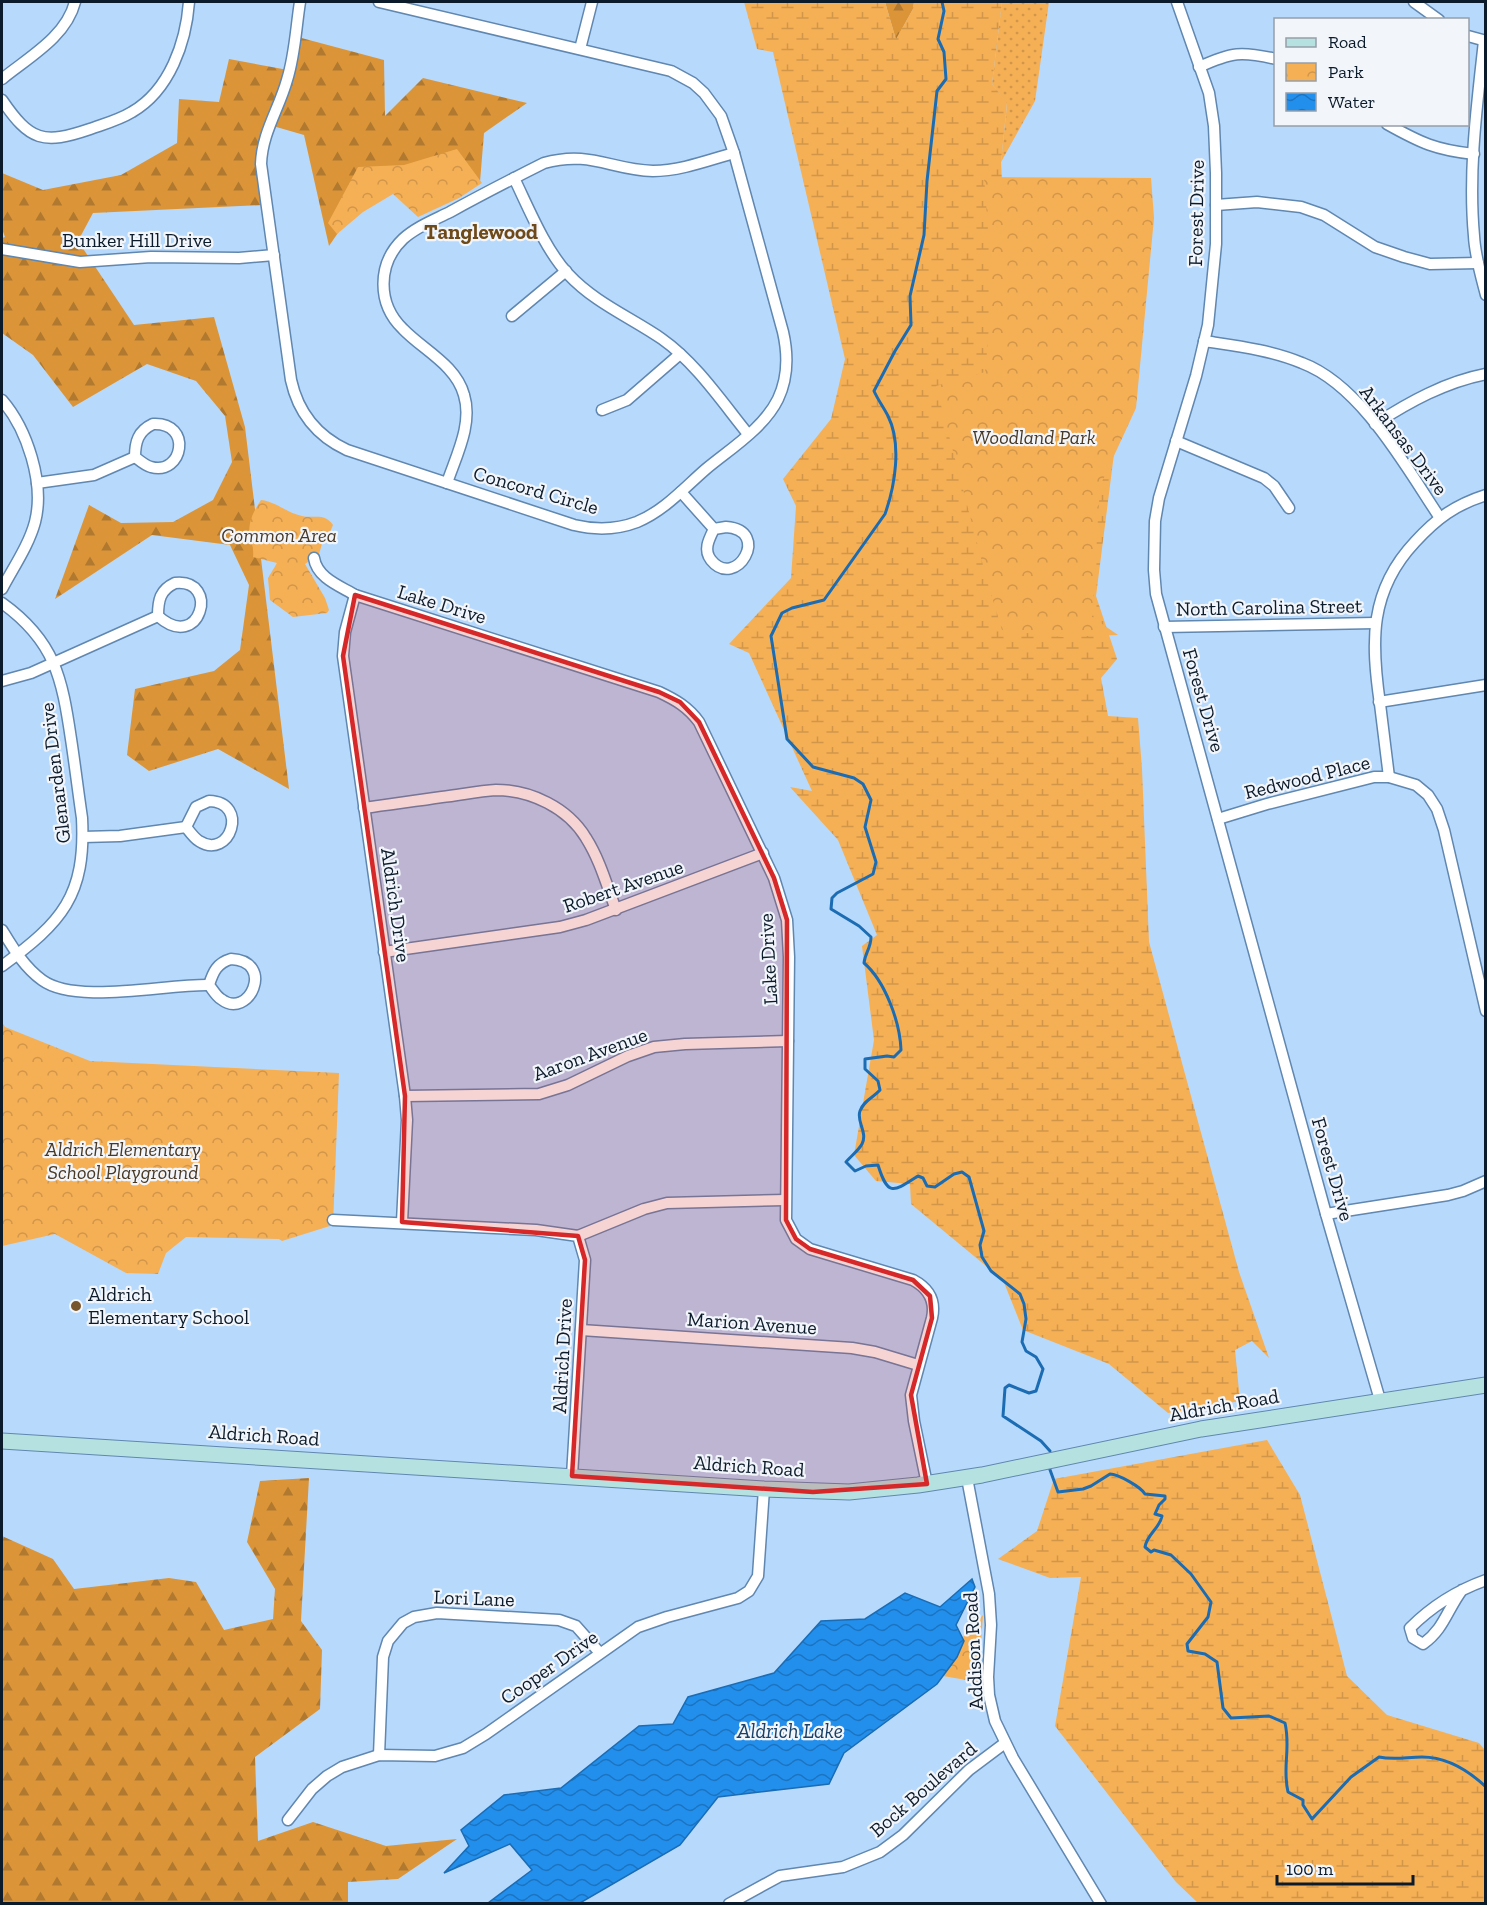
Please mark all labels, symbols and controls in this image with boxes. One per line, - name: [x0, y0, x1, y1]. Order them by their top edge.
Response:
- legend: [1274, 18, 1469, 126]
- text: Road: [1328, 31, 1367, 53]
- text: Park: [1328, 61, 1364, 83]
- text: Water: [1328, 91, 1375, 113]
- street label: Forest Drive: [1183, 159, 1209, 267]
- district label: Tanglewood: [424, 219, 538, 244]
- street label: Bunker Hill Drive: [62, 228, 212, 252]
- street label: Arkansas Drive: [1355, 380, 1453, 500]
- park label: Woodland Park: [972, 425, 1096, 449]
- street label: Concord Circle: [471, 461, 601, 519]
- park label: Common Area: [221, 523, 337, 547]
- street label: Lake Drive: [395, 579, 489, 629]
- street label: North Carolina Street: [1176, 593, 1363, 621]
- street label: Forest Drive: [1178, 645, 1230, 755]
- street label: Glenarden Drive: [34, 701, 76, 845]
- street label: Redwood Place: [1242, 750, 1372, 804]
- street label: Aldrich Drive: [376, 846, 416, 964]
- street label: Robert Avenue: [560, 854, 686, 918]
- street label: Lake Drive: [754, 913, 782, 1005]
- street label: Aaron Avenue: [529, 1022, 651, 1086]
- street label: Forest Drive: [1307, 1114, 1359, 1224]
- park label: Aldrich Elementary School Playground: [44, 1137, 201, 1184]
- place label: Aldrich Elementary School: [88, 1282, 249, 1329]
- street label: Aldrich Drive: [547, 1298, 577, 1414]
- marker: Aldrich Elementary School: [69, 1299, 83, 1313]
- street label: Marion Avenue: [686, 1306, 818, 1340]
- street label: Aldrich Road: [1167, 1384, 1281, 1426]
- street label: Aldrich Road: [208, 1419, 320, 1451]
- street label: Aldrich Road: [693, 1450, 805, 1482]
- street label: Lori Lane: [433, 1585, 515, 1611]
- street label: Addison Road: [958, 1591, 988, 1711]
- street label: Cooper Drive: [496, 1625, 602, 1709]
- water label: Aldrich Lake: [736, 1718, 843, 1743]
- street label: Bock Boulevard: [865, 1736, 981, 1842]
- scale bar: [1277, 1848, 1414, 1886]
- text: 100 m: [1286, 1858, 1334, 1880]

